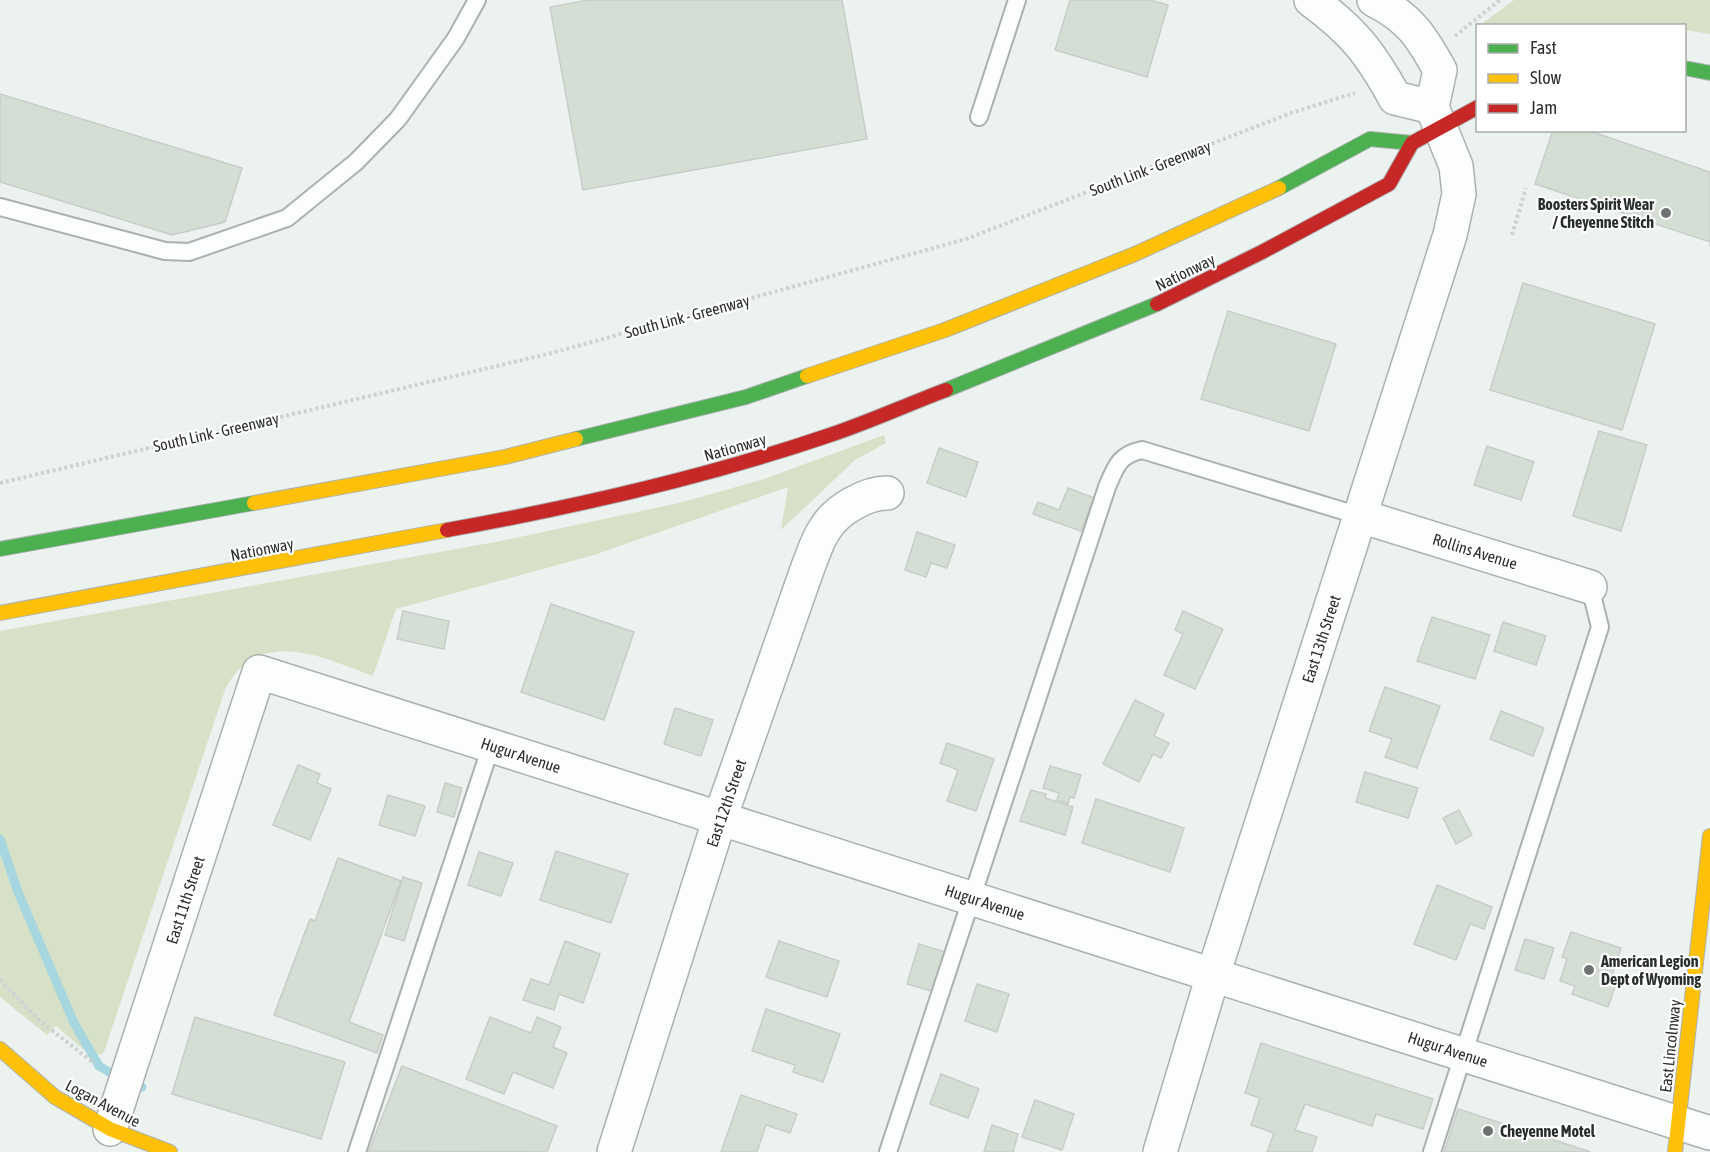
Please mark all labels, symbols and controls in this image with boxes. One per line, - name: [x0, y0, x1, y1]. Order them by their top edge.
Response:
- legend: [1476, 24, 1686, 132]
- text: Fast: [1530, 37, 1557, 58]
- text: Slow: [1530, 67, 1561, 88]
- text: Jam: [1530, 97, 1557, 118]
- street label: South Link - Greenway: [1087, 136, 1214, 200]
- place label: Boosters Spirit Wear / Cheyenne Stitch: [1538, 195, 1654, 231]
- marker: Boosters Spirit Wear / Cheyenne Stitch: [1659, 206, 1673, 220]
- street label: Nationway: [1152, 250, 1218, 295]
- street label: South Link - Greenway: [623, 291, 752, 342]
- street label: South Link - Greenway: [151, 409, 281, 456]
- street label: Nationway: [702, 429, 769, 465]
- street label: Rollins Avenue: [1430, 530, 1520, 572]
- street label: Nationway: [229, 534, 296, 565]
- street label: East 13th Street: [1298, 592, 1344, 685]
- street label: Hugur Avenue: [479, 734, 563, 777]
- street label: East 12th Street: [703, 756, 750, 849]
- street label: East 11th Street: [162, 853, 208, 946]
- street label: Hugur Avenue: [943, 881, 1027, 924]
- place label: American Legion Dept of Wyoming: [1600, 952, 1701, 988]
- marker: American Legion Dept of Wyoming: [1582, 963, 1596, 977]
- street label: East Lincolnway: [1656, 998, 1685, 1093]
- street label: Hugur Avenue: [1406, 1028, 1490, 1071]
- street label: Logan Avenue: [62, 1076, 143, 1131]
- place label: Cheyenne Motel: [1500, 1122, 1596, 1140]
- marker: Cheyenne Motel: [1481, 1124, 1495, 1138]

